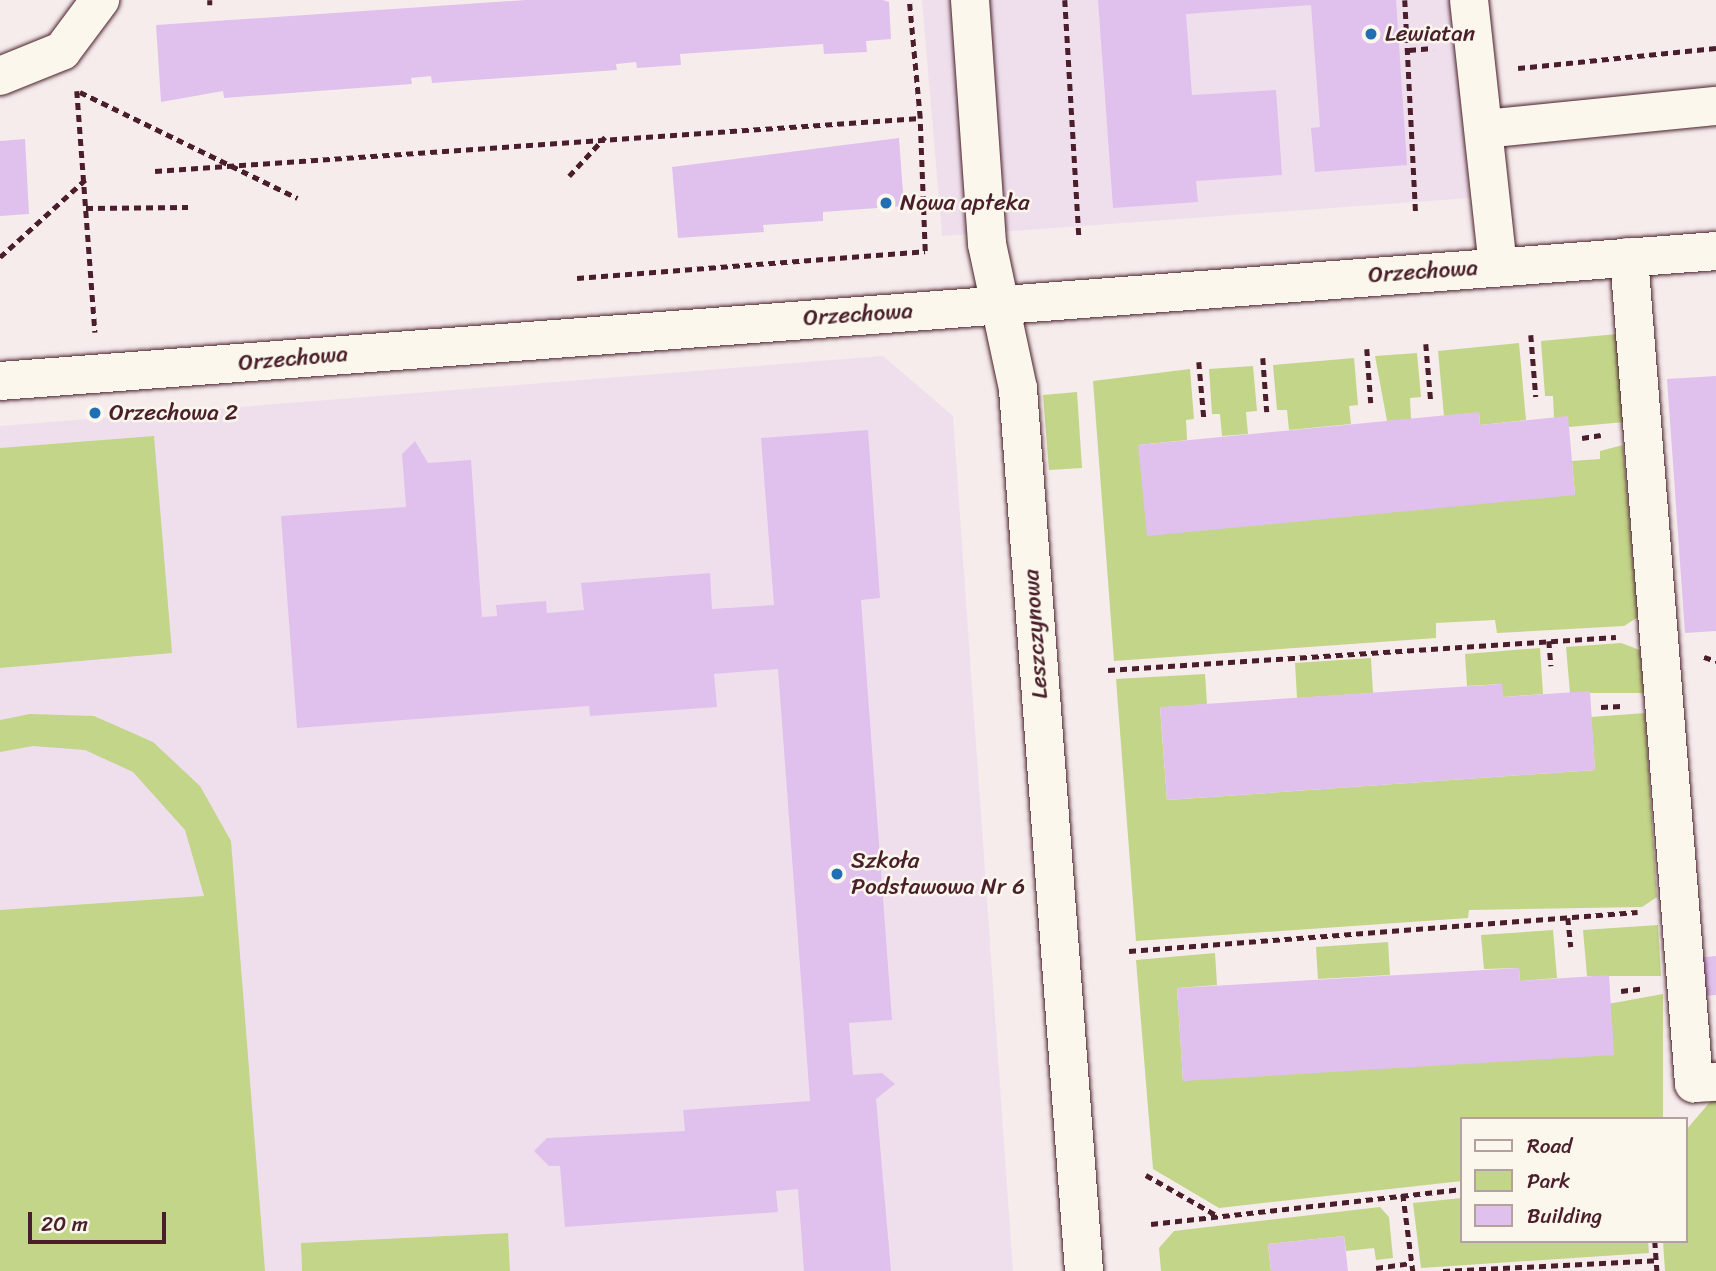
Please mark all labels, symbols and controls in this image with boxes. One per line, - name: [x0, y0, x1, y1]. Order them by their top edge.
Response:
- place label: Lewiatan: [1385, 20, 1475, 48]
- marker: Lewiatan: [1363, 26, 1379, 42]
- place label: Nowa apteka: [900, 189, 1030, 217]
- marker: Nowa apteka: [878, 195, 894, 211]
- street label: Orzechowa: [1367, 254, 1479, 290]
- street label: Orzechowa: [802, 297, 914, 333]
- street label: Orzechowa: [237, 340, 349, 378]
- place label: Orzechowa 2: [109, 399, 238, 427]
- marker: Orzechowa 2: [87, 405, 103, 421]
- street label: Leszczynowa: [1018, 568, 1054, 700]
- place label: Szkoła Podstawowa Nr 6: [851, 847, 1025, 901]
- marker: Szkoła Podstawowa Nr 6: [829, 866, 845, 882]
- legend: [1460, 1117, 1688, 1243]
- text: Road: [1527, 1127, 1572, 1165]
- text: Park: [1527, 1162, 1570, 1200]
- text: Building: [1527, 1197, 1602, 1235]
- scale bar: [32, 1198, 170, 1242]
- text: 20 m: [41, 1205, 88, 1243]

